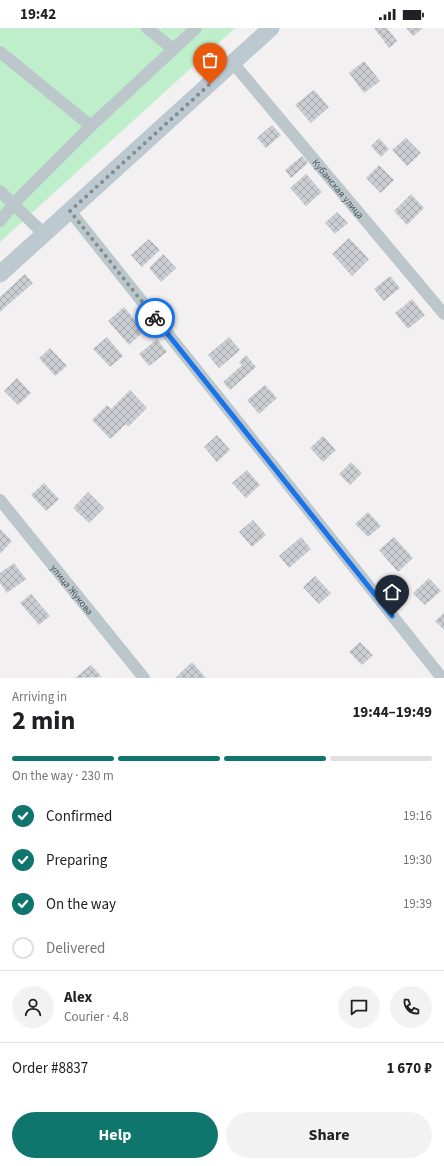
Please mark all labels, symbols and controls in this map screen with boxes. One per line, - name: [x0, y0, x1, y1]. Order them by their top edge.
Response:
- text: 19:42: [20, 4, 56, 25]
- pin: [193, 43, 227, 84]
- icon: bag: [199, 49, 221, 71]
- street label: Кубанская улица: [309, 156, 367, 222]
- courier: [135, 298, 175, 338]
- icon: bike: [144, 307, 166, 329]
- street label: улица Жукова: [47, 562, 96, 618]
- pin: [375, 575, 409, 616]
- icon: home: [381, 581, 403, 603]
- text: Arriving in: [12, 688, 67, 706]
- text: 2 min: [12, 702, 75, 739]
- text: 19:44–19:49: [352, 702, 432, 723]
- text: On the way · 230 m: [12, 767, 114, 785]
- icon: check: [12, 805, 34, 827]
- text: Confirmed: [46, 806, 112, 827]
- text: 19:16: [403, 807, 432, 825]
- icon: check: [12, 849, 34, 871]
- text: Preparing: [46, 850, 107, 871]
- text: 19:30: [403, 851, 432, 869]
- icon: check: [12, 893, 34, 915]
- text: On the way: [46, 894, 116, 915]
- text: 19:39: [403, 895, 432, 913]
- text: Delivered: [46, 938, 105, 959]
- button: person: [12, 986, 54, 1028]
- button: chat: [338, 986, 380, 1028]
- button: phone: [390, 986, 432, 1028]
- text: Alex: [64, 987, 92, 1008]
- text: Courier · 4.8: [64, 1008, 129, 1026]
- text: Order #8837: [12, 1058, 88, 1079]
- text: 1 670 ₽: [386, 1058, 432, 1079]
- button: Help: [12, 1112, 218, 1158]
- button: Share: [226, 1112, 432, 1158]

